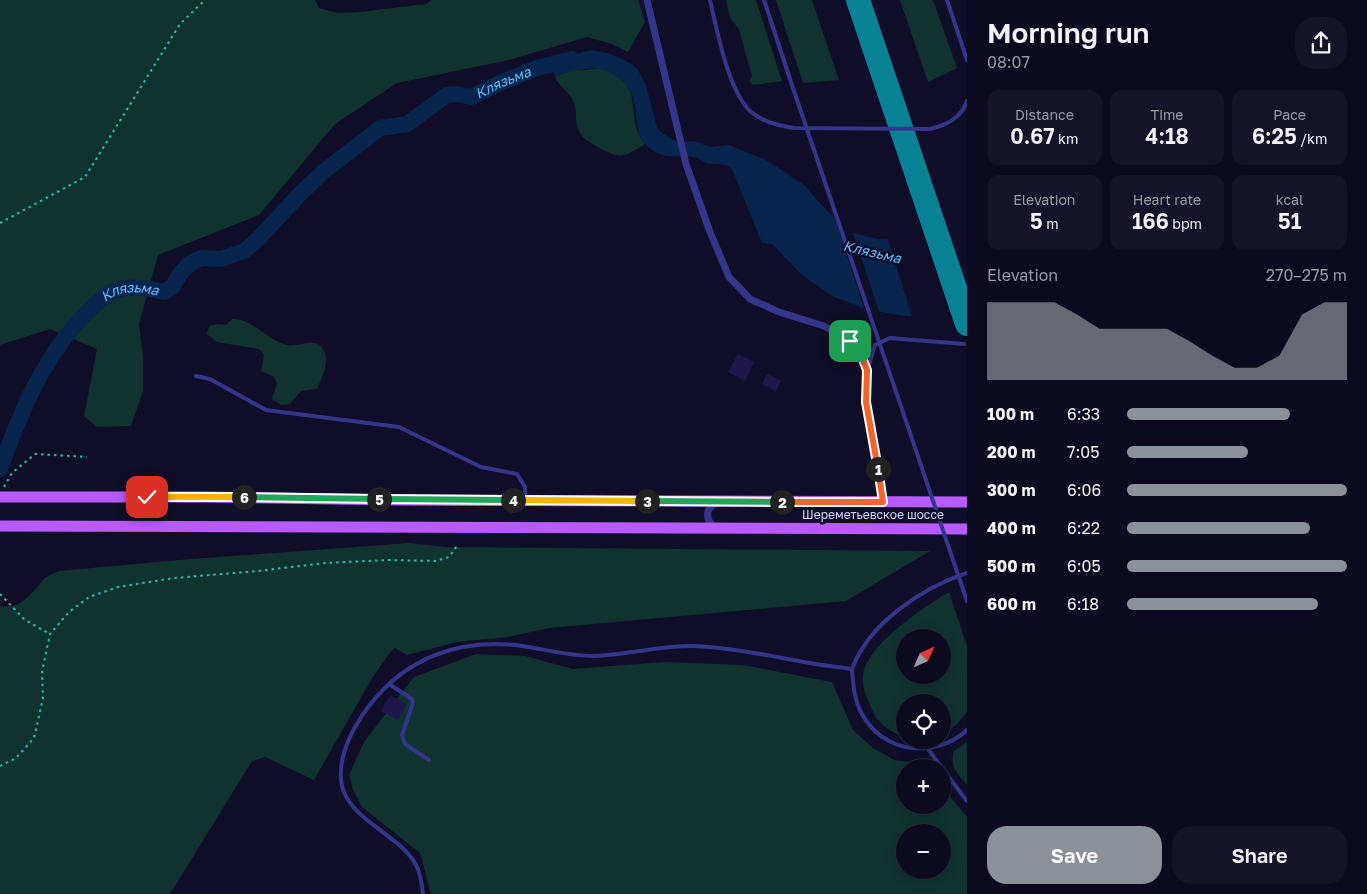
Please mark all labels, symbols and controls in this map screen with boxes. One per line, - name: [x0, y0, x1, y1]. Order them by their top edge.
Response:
- text: Morning run: [987, 16, 1150, 49]
- button: share: [1295, 17, 1347, 69]
- text: 08:07: [987, 52, 1030, 72]
- water label: Клязьма: [472, 62, 534, 102]
- text: Distance: [1015, 106, 1074, 123]
- text: Time: [1151, 106, 1183, 123]
- text: Pace: [1273, 106, 1306, 123]
- text: 0.67: [1010, 123, 1055, 149]
- text: 4:18: [1145, 123, 1189, 149]
- text: 6:25: [1252, 123, 1297, 149]
- text: km: [1055, 130, 1078, 147]
- text: /km: [1297, 130, 1327, 147]
- text: Elevation: [1013, 191, 1075, 208]
- text: Heart rate: [1133, 191, 1201, 208]
- text: kcal: [1276, 191, 1303, 208]
- text: 5: [1030, 208, 1043, 234]
- text: 166: [1132, 208, 1169, 234]
- text: 51: [1278, 208, 1301, 234]
- text: m: [1043, 215, 1059, 232]
- text: bpm: [1169, 215, 1202, 232]
- water label: Клязьма: [841, 237, 904, 267]
- text: Elevation: [987, 265, 1058, 285]
- text: 270–275 m: [1266, 265, 1347, 285]
- water label: Клязьма: [97, 278, 161, 305]
- pin: [829, 320, 871, 362]
- icon: arrive: [836, 327, 864, 355]
- text: 100 m: [987, 404, 1034, 424]
- text: 6:33: [1067, 404, 1100, 424]
- text: 200 m: [987, 442, 1036, 462]
- text: 7:05: [1067, 442, 1099, 462]
- pin: 1: [866, 456, 890, 482]
- text: 1: [875, 461, 882, 478]
- pin: [126, 476, 168, 518]
- text: 300 m: [987, 480, 1036, 500]
- text: 6:06: [1067, 480, 1101, 500]
- icon: check: [133, 483, 161, 511]
- pin: 6: [232, 484, 256, 510]
- pin: 5: [366, 486, 392, 512]
- pin: 4: [500, 488, 526, 512]
- pin: 3: [634, 488, 660, 514]
- text: 6: [240, 489, 249, 506]
- pin: 2: [770, 490, 794, 514]
- text: 5: [375, 491, 384, 508]
- text: 4: [509, 492, 518, 509]
- text: 3: [643, 493, 652, 510]
- text: 2: [778, 494, 787, 511]
- street label: Шереметьевское шоссе: [802, 507, 944, 522]
- text: 400 m: [987, 518, 1036, 538]
- text: 6:22: [1067, 518, 1100, 538]
- text: 500 m: [987, 556, 1036, 576]
- text: 6:05: [1067, 556, 1101, 576]
- text: 600 m: [987, 594, 1036, 614]
- text: 6:18: [1067, 594, 1099, 614]
- north arrow: [896, 629, 951, 684]
- map controls: [896, 629, 951, 879]
- button: locate: [896, 694, 951, 749]
- button: +: [896, 759, 951, 814]
- button: −: [896, 824, 951, 879]
- button: Save: [987, 826, 1162, 884]
- button: Share: [1172, 826, 1347, 884]

